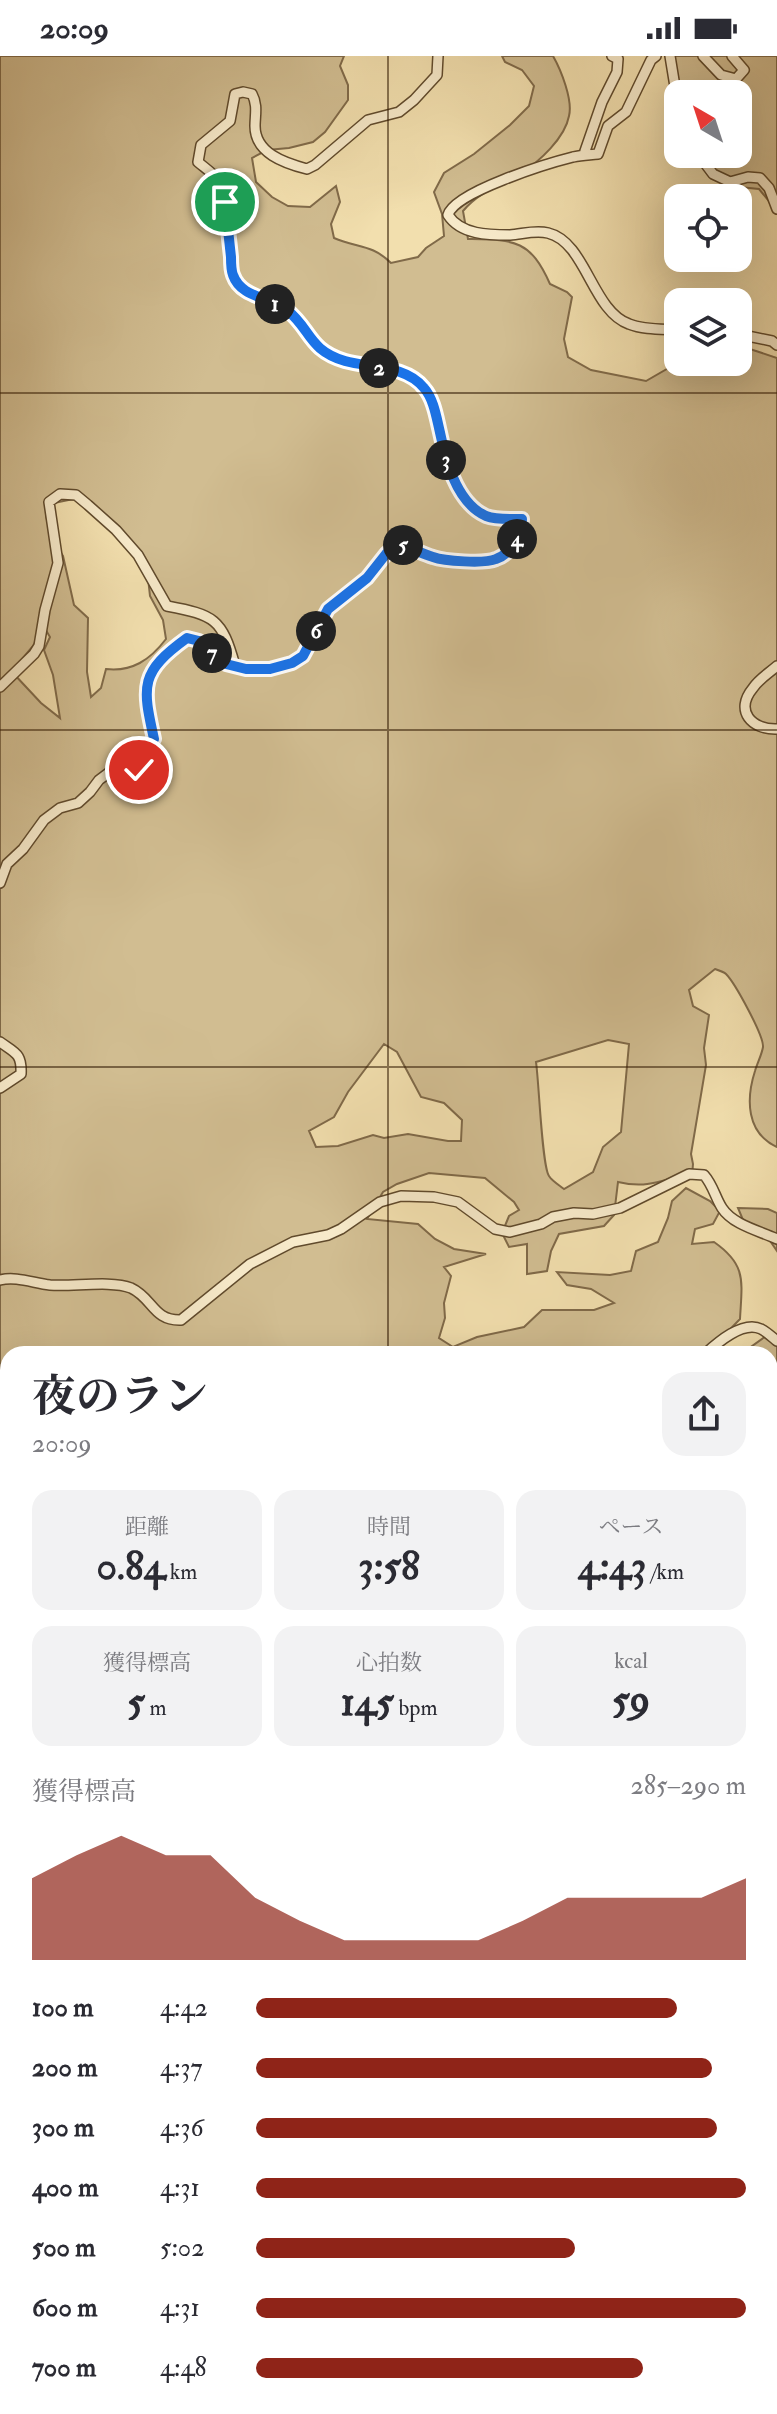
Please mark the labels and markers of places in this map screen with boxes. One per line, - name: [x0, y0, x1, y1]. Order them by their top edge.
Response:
- pin: [191, 168, 259, 236]
- pin: 1: [255, 284, 295, 324]
- pin: 2: [359, 348, 399, 388]
- pin: 3: [426, 440, 466, 480]
- pin: 4: [497, 519, 537, 559]
- pin: 5: [383, 525, 423, 565]
- pin: 6: [296, 611, 336, 651]
- pin: 7: [192, 633, 232, 673]
- pin: [105, 736, 173, 804]

